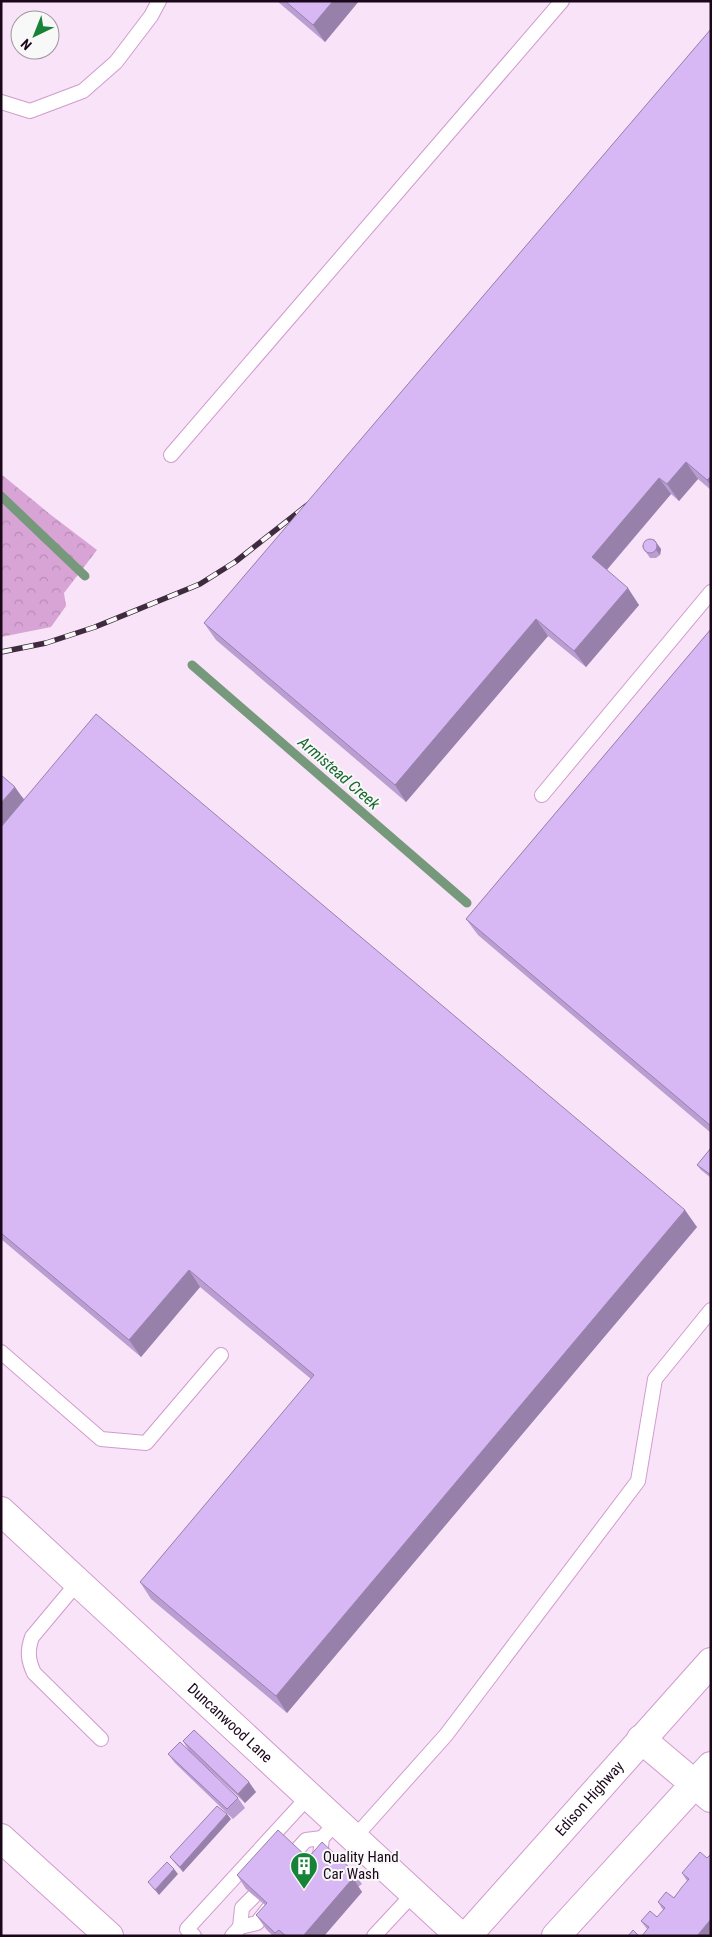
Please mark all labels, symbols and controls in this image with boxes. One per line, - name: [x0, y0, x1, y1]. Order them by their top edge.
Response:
- north arrow: [10, 10, 60, 60]
- text: N: [18, 36, 35, 53]
- water label: Armistead Creek: [294, 732, 384, 814]
- street label: Duncanwood Lane: [184, 1679, 276, 1767]
- street label: Edison Highway: [551, 1758, 627, 1840]
- place label: Quality Hand Car Wash: [323, 1848, 399, 1883]
- building icon: Quality Hand Car Wash: [289, 1851, 319, 1890]

